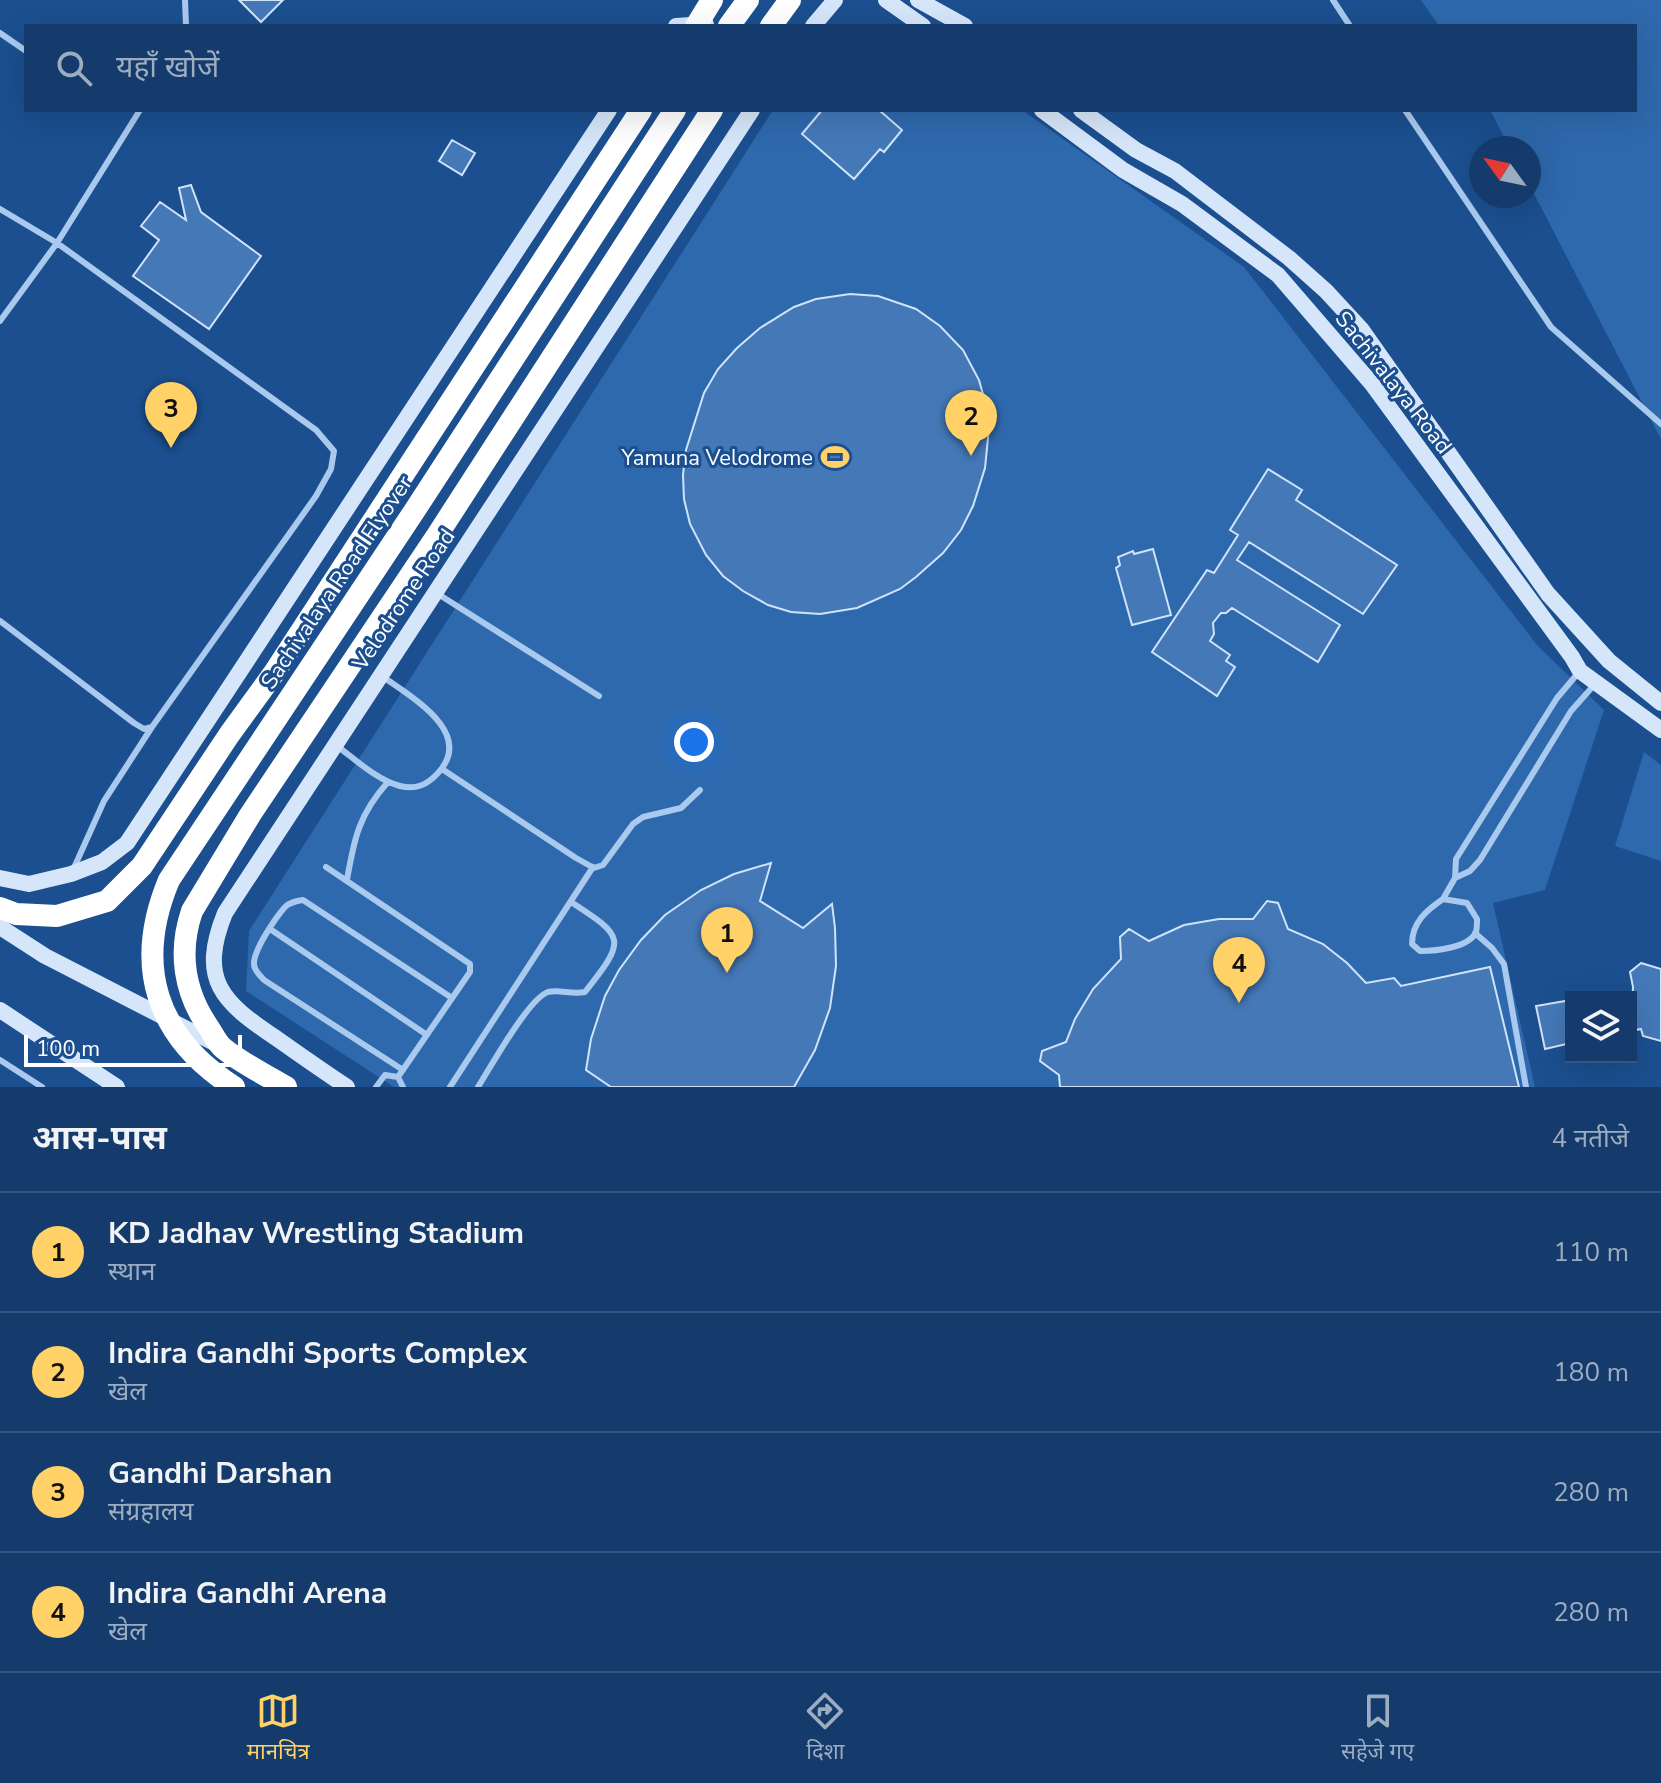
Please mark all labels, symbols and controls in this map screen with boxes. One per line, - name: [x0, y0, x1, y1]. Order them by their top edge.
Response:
- search box: [24, 24, 1637, 112]
- icon: search: [52, 46, 96, 90]
- text: यहाँ खोजें: [116, 47, 219, 88]
- north arrow: [1469, 136, 1541, 208]
- street label: Sachivalaya Road: [1328, 305, 1458, 460]
- pin: 3: [145, 382, 197, 448]
- pin: 2: [945, 390, 997, 456]
- sports icon: Yamuna Velodrome: [820, 442, 850, 472]
- place label: Yamuna Velodrome: [620, 443, 813, 473]
- street label: Sachivalaya Road Flyover: [254, 470, 420, 695]
- street label: Velodrome Road: [345, 523, 462, 677]
- your location: [674, 722, 714, 762]
- pin: 1: [701, 907, 753, 973]
- pin: 4: [1213, 937, 1265, 1003]
- map controls: [1565, 991, 1637, 1063]
- button: layers: [1565, 991, 1637, 1063]
- scale bar: [24, 1031, 242, 1067]
- text: 100 m: [36, 1034, 100, 1064]
- text: आस-पास: [32, 1115, 167, 1161]
- text: 4 नतीजे: [1551, 1121, 1629, 1156]
- text: KD Jadhav Wrestling Stadium: [108, 1213, 524, 1254]
- text: 1: [50, 1235, 66, 1270]
- text: 110 m: [1553, 1235, 1629, 1270]
- text: स्थान: [108, 1254, 155, 1289]
- text: Indira Gandhi Sports Complex: [108, 1333, 527, 1374]
- text: 2: [50, 1355, 66, 1390]
- text: 180 m: [1553, 1355, 1629, 1390]
- text: खेल: [108, 1374, 147, 1409]
- text: Gandhi Darshan: [108, 1453, 332, 1494]
- text: 3: [50, 1475, 66, 1510]
- text: 280 m: [1553, 1475, 1629, 1510]
- text: संग्रहालय: [108, 1494, 194, 1529]
- text: Indira Gandhi Arena: [108, 1573, 387, 1614]
- text: 4: [50, 1595, 66, 1630]
- text: 280 m: [1553, 1595, 1629, 1630]
- text: खेल: [108, 1614, 147, 1649]
- tab: मानचित्र: [247, 1689, 310, 1768]
- tab: दिशा: [803, 1689, 847, 1768]
- tab: सहेजे गए: [1341, 1689, 1414, 1768]

